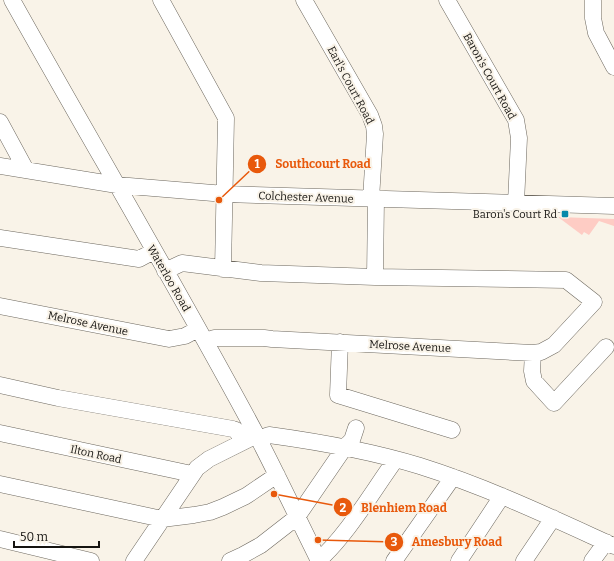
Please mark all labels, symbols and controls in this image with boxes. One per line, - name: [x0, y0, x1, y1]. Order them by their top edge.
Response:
- street label: Baron's Court Road: [460, 31, 519, 122]
- street label: Earl's Court Road: [325, 44, 377, 127]
- callout: Southcourt Road: [247, 152, 379, 176]
- text: 1: [254, 157, 260, 171]
- text: Southcourt Road: [275, 157, 372, 171]
- street label: Colchester Avenue: [258, 189, 354, 206]
- place label: Baron's Court Rd: [473, 208, 557, 221]
- marker: Baron's Court Rd: [560, 209, 570, 219]
- street label: Waterloo Road: [144, 243, 193, 314]
- street label: Melrose Avenue: [46, 309, 129, 338]
- street label: Melrose Avenue: [369, 338, 451, 355]
- street label: Ilton Road: [69, 443, 123, 466]
- callout: Blenhiem Road: [333, 495, 455, 519]
- text: 2: [340, 501, 347, 515]
- text: Blenhiem Road: [361, 501, 448, 515]
- scale bar: [14, 523, 99, 549]
- text: 50 m: [20, 530, 49, 544]
- callout: Amesbury Road: [384, 530, 510, 554]
- text: 3: [391, 535, 398, 549]
- text: Amesbury Road: [412, 535, 503, 549]

